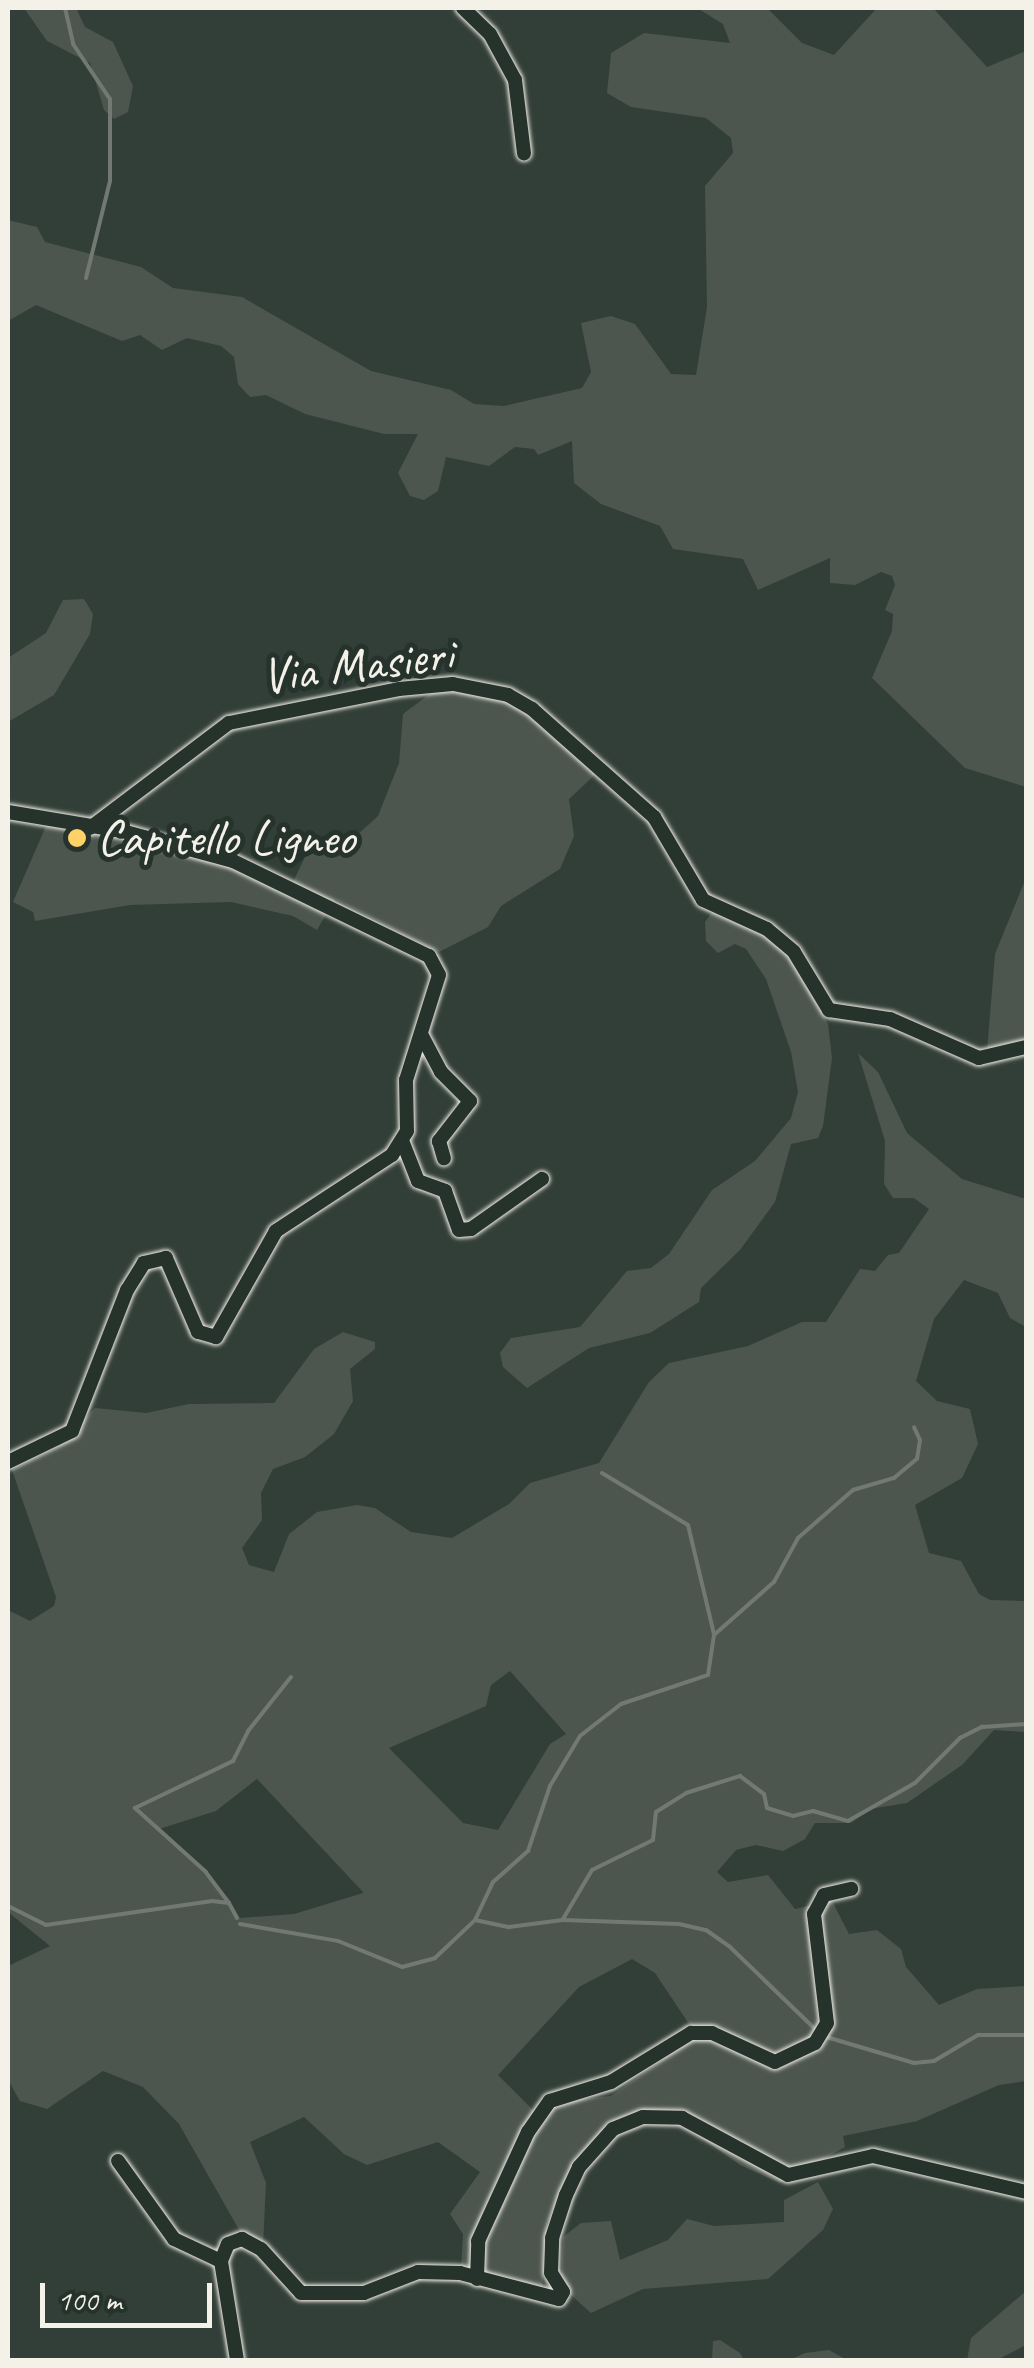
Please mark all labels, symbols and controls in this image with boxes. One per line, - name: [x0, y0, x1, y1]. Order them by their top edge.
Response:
- street label: Via Masieri: [257, 623, 457, 707]
- place label: Capitello Ligneo: [97, 808, 355, 868]
- marker: Capitello Ligneo: [66, 827, 88, 849]
- scale bar: [45, 2263, 218, 2325]
- text: 100 m: [57, 2281, 122, 2319]

